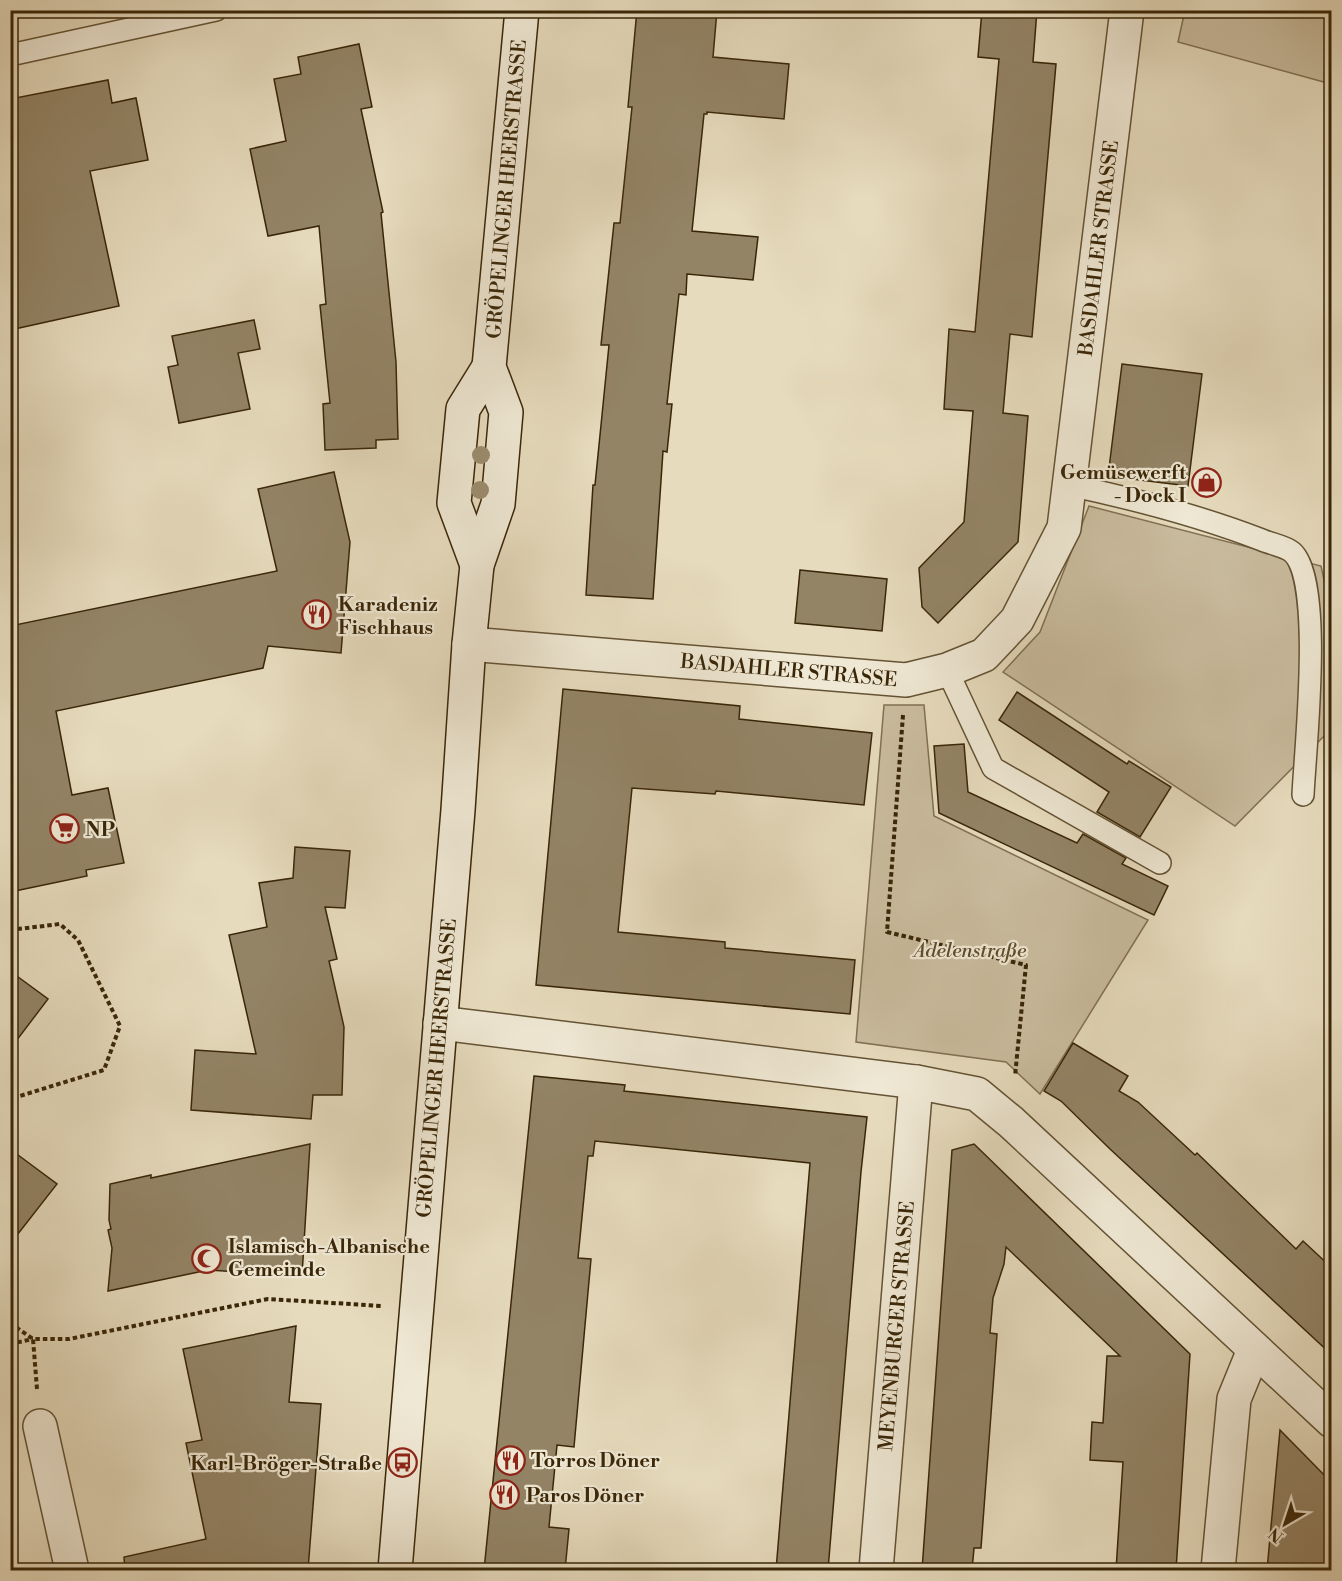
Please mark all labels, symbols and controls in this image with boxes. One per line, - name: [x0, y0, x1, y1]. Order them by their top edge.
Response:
- street label: GRÖPELINGER HEERSTRASSE: [481, 38, 533, 340]
- street label: BASDAHLER STRASSE: [1074, 139, 1125, 359]
- place label: Gemüsewerft - Dock I: [1060, 461, 1187, 509]
- shop icon: Gemüsewerft - Dock I: [1191, 467, 1223, 499]
- place label: Karadeniz Fischhaus: [338, 593, 438, 641]
- restaurant icon: Karadeniz Fischhaus: [301, 599, 333, 631]
- street label: BASDAHLER STRASSE: [678, 649, 898, 693]
- supermarket icon: NP: [48, 813, 80, 845]
- place label: NP: [85, 818, 115, 843]
- street label: GRÖPELINGER HEERSTRASSE: [411, 917, 463, 1219]
- park label: Adelenstraße: [912, 939, 1027, 964]
- street label: MEYENBURGER STRASSE: [874, 1200, 921, 1452]
- place label: Islamisch-Albanische Gemeinde: [228, 1235, 430, 1283]
- mosque icon: Islamisch-Albanische Gemeinde: [191, 1242, 223, 1274]
- restaurant icon: Torros Döner: [494, 1444, 526, 1476]
- bus stop icon: Karl-Bröger-Straße: [387, 1447, 419, 1479]
- place label: Torros Döner: [531, 1449, 660, 1474]
- place label: Karl-Bröger-Straße: [190, 1452, 382, 1477]
- restaurant icon: Paros Döner: [489, 1479, 521, 1511]
- place label: Paros Döner: [526, 1484, 644, 1509]
- north arrow: [1255, 1494, 1315, 1554]
- text: N: [1265, 1523, 1287, 1547]

